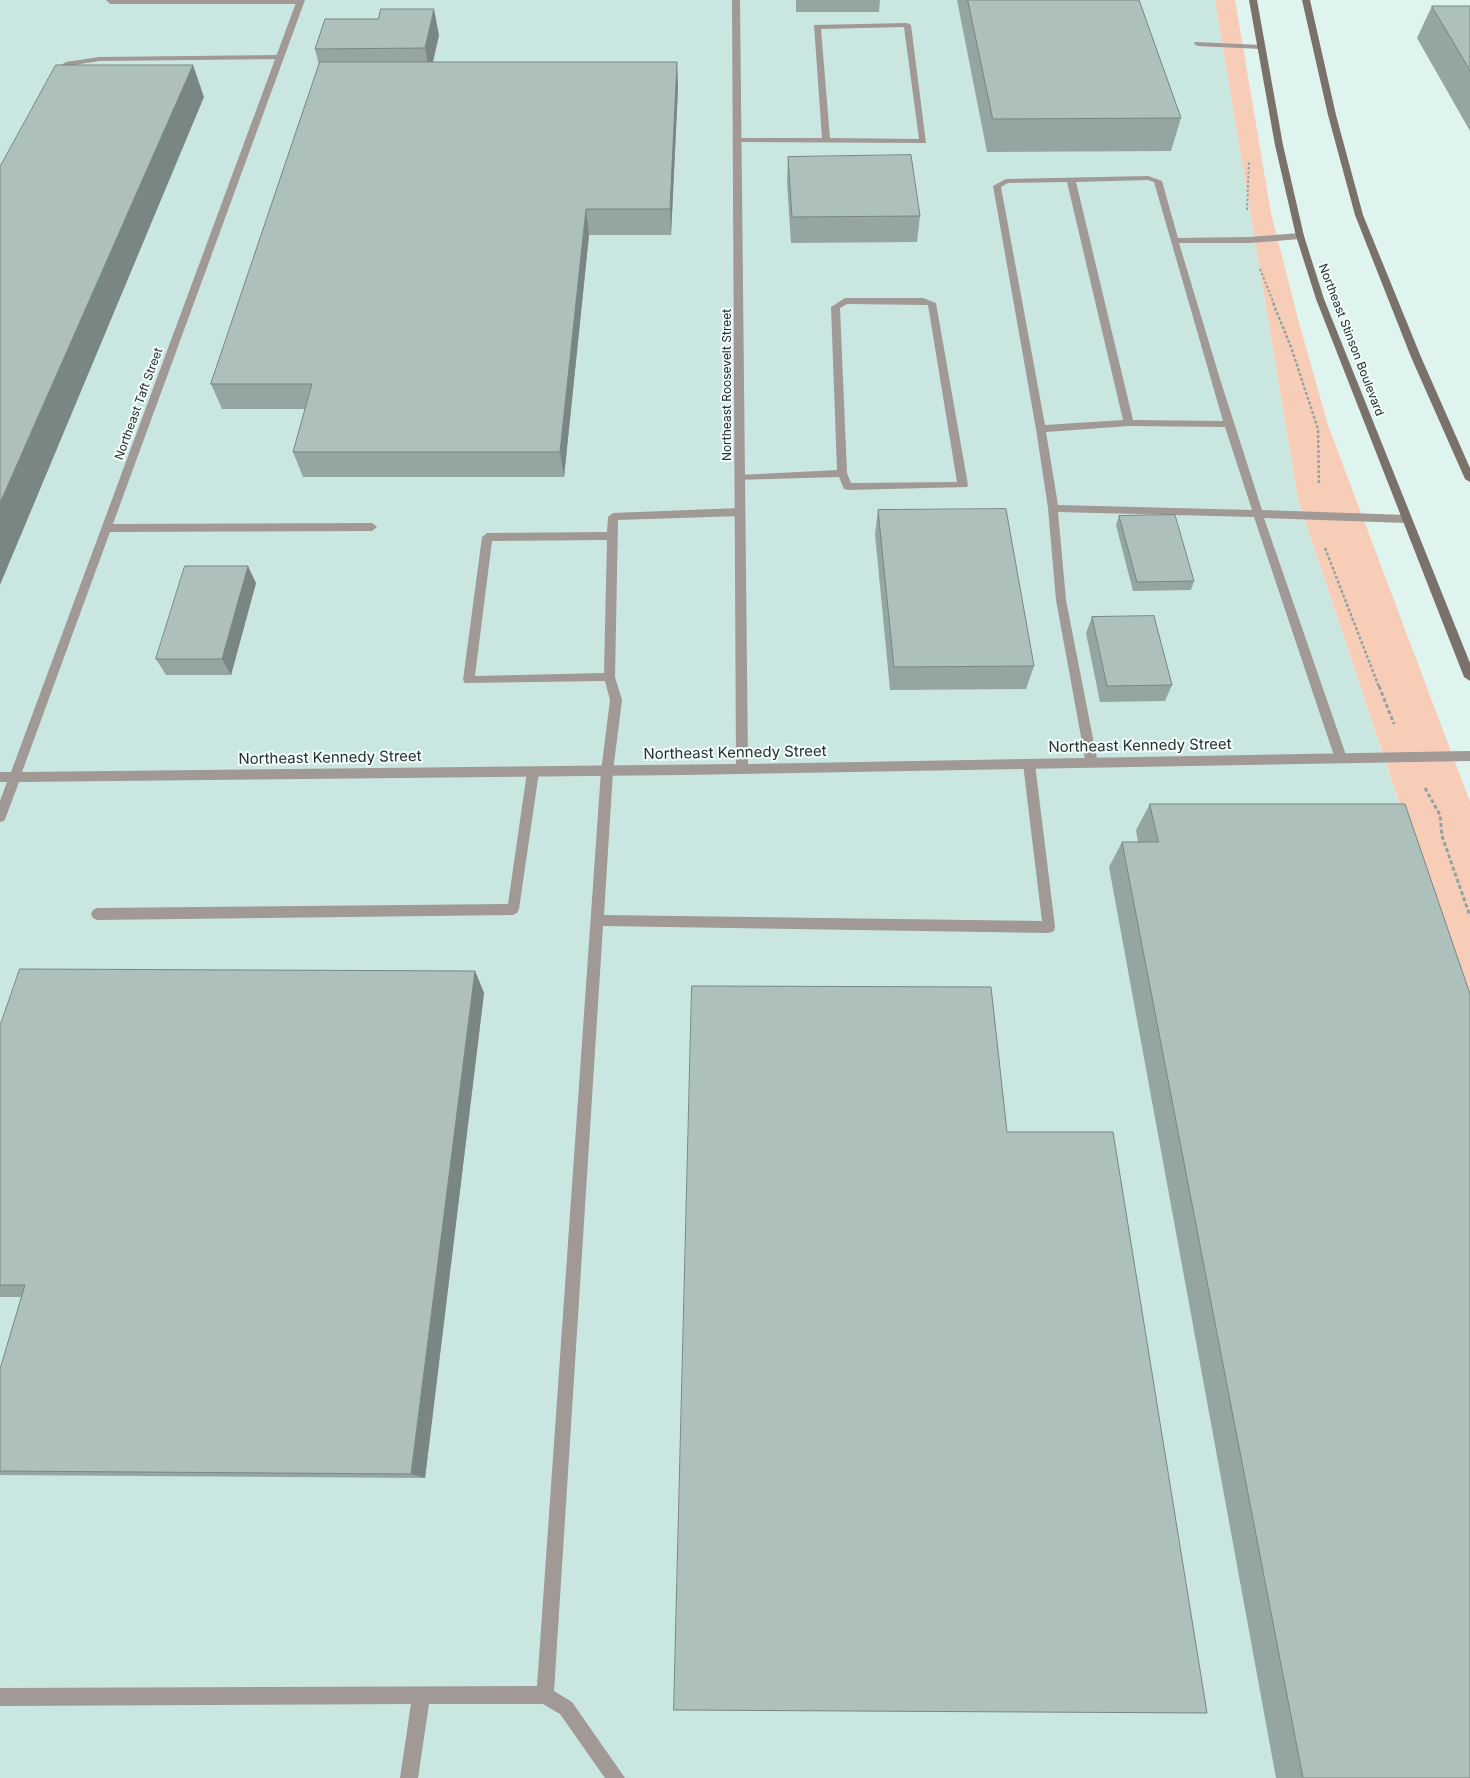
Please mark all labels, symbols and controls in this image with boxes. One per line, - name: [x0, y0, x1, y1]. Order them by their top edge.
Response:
- street label: Northeast Stinson Boulevard: [1315, 262, 1387, 418]
- street label: Northeast Roosevelt Street: [720, 309, 734, 461]
- street label: Northeast Taft Street: [112, 346, 166, 462]
- street label: Northeast Kennedy Street: [1048, 735, 1232, 757]
- street label: Northeast Kennedy Street: [643, 742, 827, 764]
- street label: Northeast Kennedy Street: [238, 747, 422, 769]

